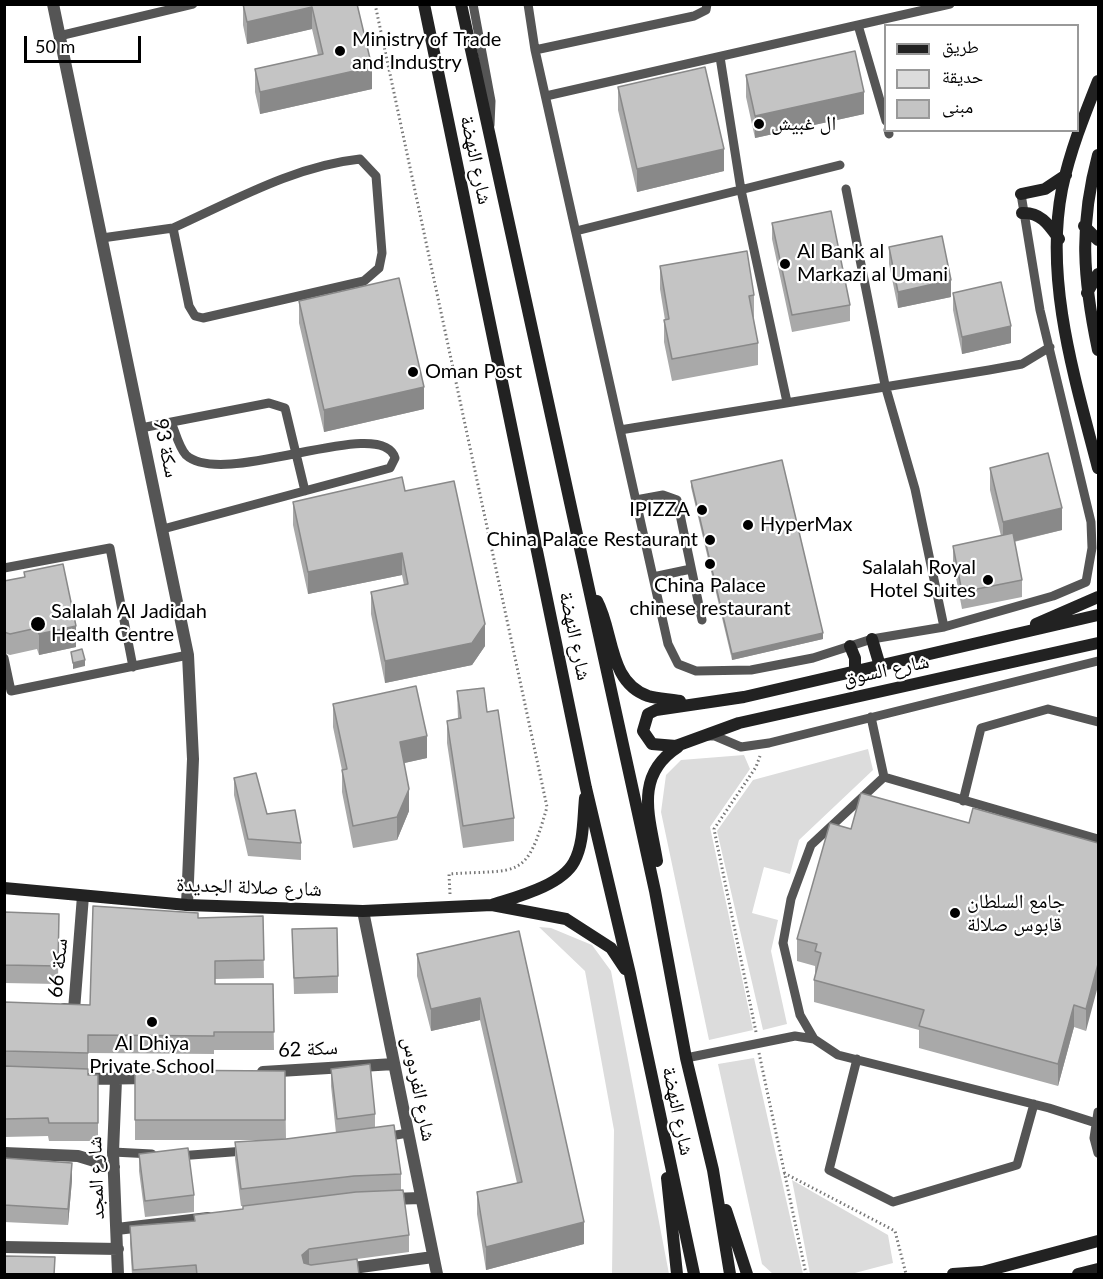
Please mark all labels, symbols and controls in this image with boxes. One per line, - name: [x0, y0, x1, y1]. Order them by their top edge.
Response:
- scale bar: [27, 24, 144, 62]
- legend: [884, 24, 1079, 132]
- place label: Ministry of Trade and Industry: [352, 28, 501, 75]
- text: 50 m: [35, 35, 75, 57]
- text: طريق: [942, 35, 979, 57]
- marker: Ministry of Trade and Industry: [333, 44, 347, 58]
- text: حديقة: [942, 65, 983, 87]
- text: مبنى: [942, 95, 973, 117]
- place label: ال غبيش: [771, 112, 836, 136]
- street label: شارع النهضة: [455, 113, 497, 207]
- marker: ال غبيش: [752, 117, 766, 131]
- place label: Al Bank al Markazi al Umani: [797, 240, 948, 287]
- marker: Al Bank al Markazi al Umani: [778, 257, 792, 271]
- place label: Oman Post: [425, 360, 522, 384]
- marker: Oman Post: [406, 365, 420, 379]
- street label: سكة 93: [148, 416, 184, 480]
- place label: IPIZZA: [629, 498, 690, 522]
- marker: IPIZZA: [695, 503, 709, 517]
- place label: HyperMax: [760, 513, 852, 537]
- marker: HyperMax: [741, 518, 755, 532]
- place label: China Palace Restaurant: [487, 528, 698, 552]
- marker: China Palace Restaurant: [703, 533, 717, 547]
- place label: Salalah Royal Hotel Suites: [862, 556, 976, 603]
- marker: China Palace chinese restaurant: [703, 557, 717, 571]
- marker: Salalah Royal Hotel Suites: [981, 573, 995, 587]
- place label: China Palace chinese restaurant: [629, 574, 791, 621]
- street label: شارع النهضة: [554, 589, 596, 683]
- place label: Salalah Al Jadidah Health Centre: [51, 600, 207, 647]
- marker: Salalah Al Jadidah Health Centre: [29, 615, 47, 633]
- street label: شارع السوق: [841, 649, 931, 691]
- street label: شارع صلالة الجديدة: [176, 872, 322, 902]
- place label: جامع السلطان قابوس صلالة: [967, 890, 1065, 937]
- marker: جامع السلطان قابوس صلالة: [948, 906, 962, 920]
- street label: سكة 66: [43, 937, 73, 999]
- marker: Al Dhiya Private School: [145, 1015, 159, 1029]
- place label: Al Dhiya Private School: [89, 1032, 215, 1079]
- street label: سكة 62: [278, 1035, 338, 1063]
- street label: شارع الفردوس: [397, 1035, 441, 1143]
- street label: شارع النهضة: [657, 1064, 699, 1158]
- street label: شارع المجد: [83, 1136, 109, 1220]

